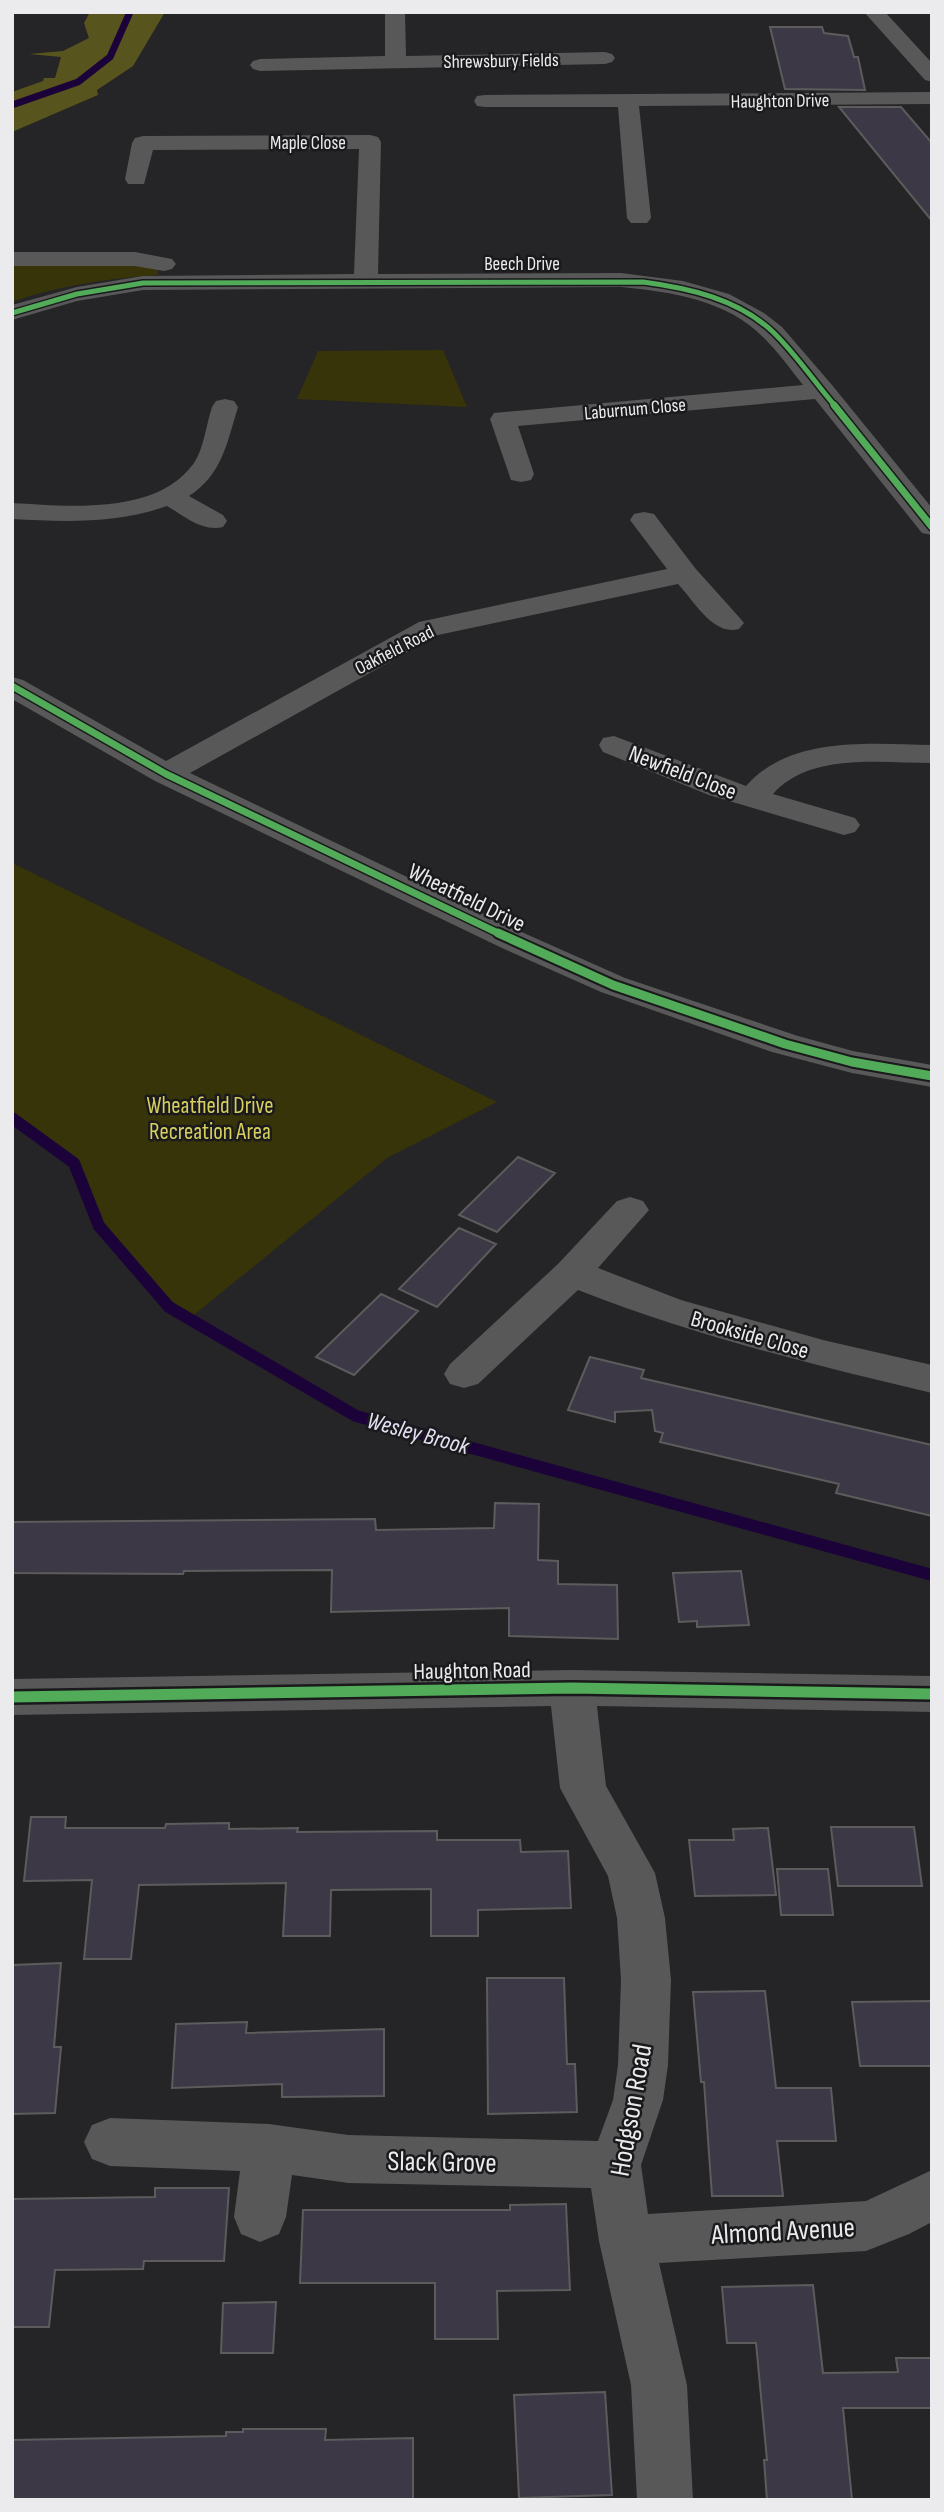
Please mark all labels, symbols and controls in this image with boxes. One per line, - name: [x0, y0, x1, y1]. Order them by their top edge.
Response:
- street label: Shrewsbury Fields: [443, 49, 559, 74]
- street label: Haughton Drive: [731, 89, 830, 114]
- street label: Maple Close: [270, 132, 346, 155]
- street label: Beech Drive: [484, 253, 560, 276]
- street label: Laburnum Close: [583, 394, 687, 425]
- street label: Oakfield Road: [351, 621, 438, 680]
- street label: Newfield Close: [625, 740, 740, 806]
- street label: Wheatfield Drive: [403, 857, 530, 938]
- park label: Wheatfield Drive Recreation Area: [147, 1092, 273, 1146]
- street label: Brookside Close: [687, 1305, 812, 1365]
- water label: Wesley Brook: [364, 1406, 473, 1461]
- street label: Haughton Road: [413, 1656, 531, 1686]
- street label: Hodgson Road: [604, 2042, 659, 2179]
- street label: Slack Grove: [387, 2145, 497, 2180]
- street label: Almond Avenue: [709, 2211, 856, 2252]

